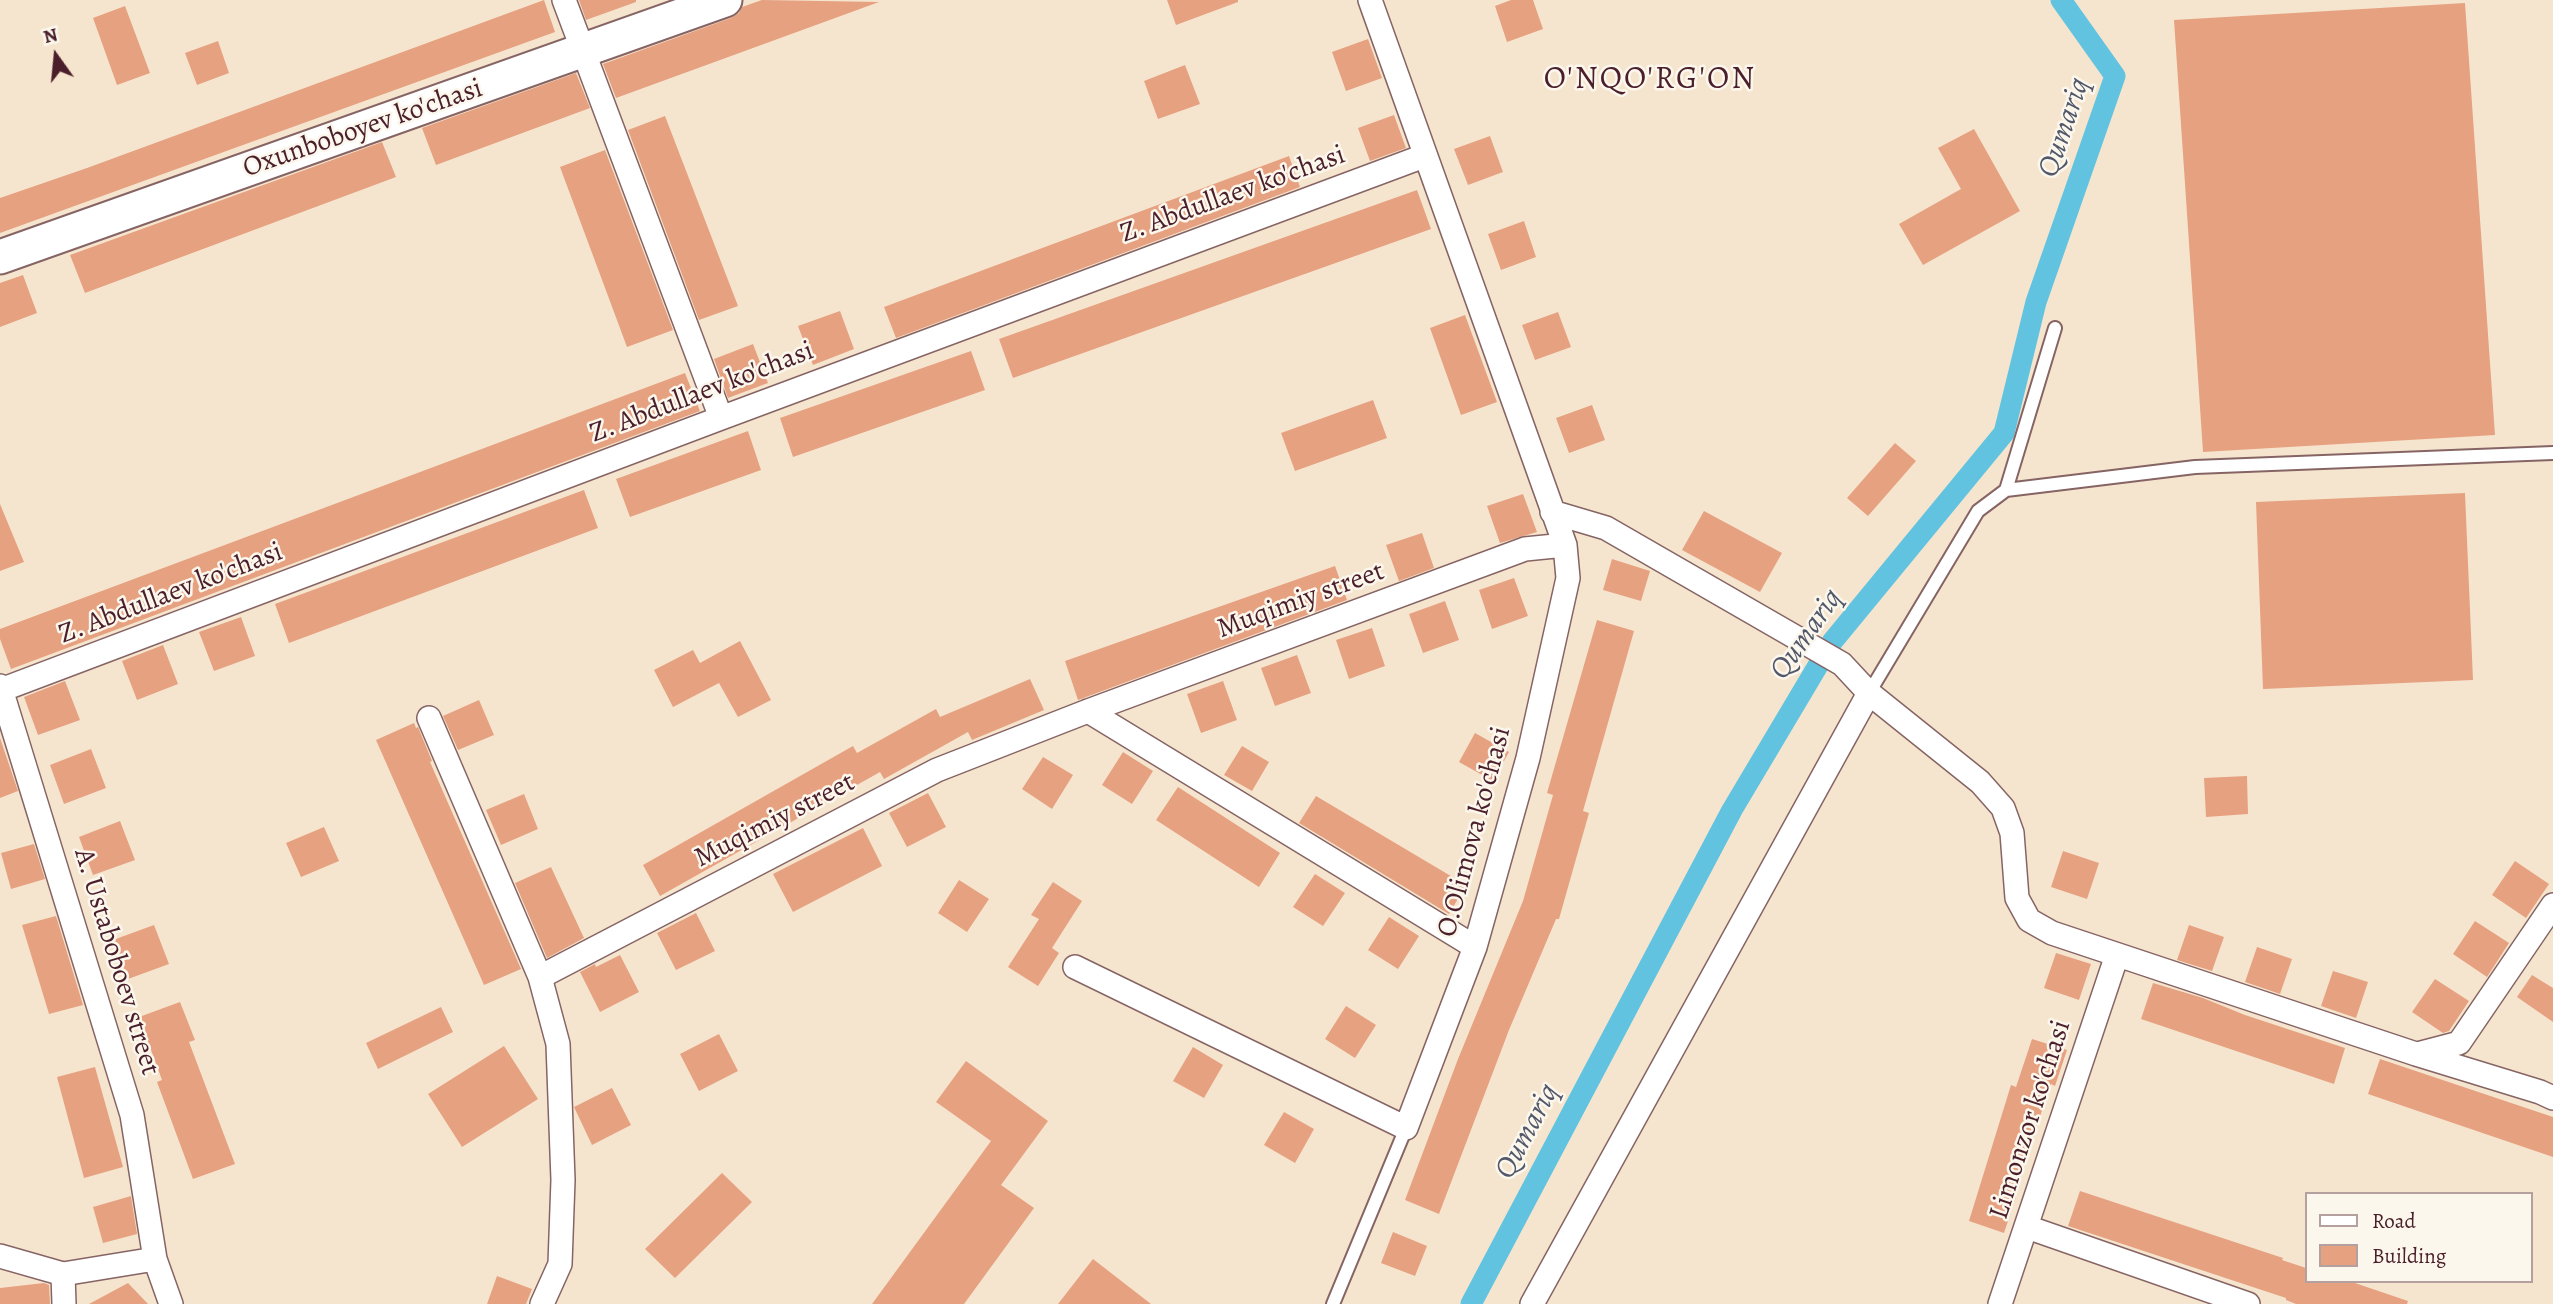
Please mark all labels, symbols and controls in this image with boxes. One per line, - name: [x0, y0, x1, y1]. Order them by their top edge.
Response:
- north arrow: [21, 21, 91, 91]
- text: N: [41, 21, 61, 50]
- district label: O'NQO'RG'ON: [1545, 61, 1755, 99]
- street label: Oxunboboyev ko'chasi: [239, 72, 487, 186]
- water label: Qumariq: [2031, 74, 2099, 182]
- street label: Z. Abdullaev ko'chasi: [1116, 139, 1350, 251]
- street label: Z. Abdullaev ko'chasi: [585, 335, 819, 451]
- street label: Z. Abdullaev ko'chasi: [54, 536, 288, 652]
- street label: Muqimiy street: [1213, 555, 1389, 647]
- water label: Qumariq: [1763, 583, 1851, 687]
- street label: O.Olimova ko'chasi: [1431, 723, 1519, 941]
- street label: Muqimiy street: [689, 766, 861, 876]
- street label: A. Ustaboboev street: [66, 845, 166, 1079]
- street label: Limonzor ko'chasi: [1983, 1016, 2079, 1224]
- water label: Qumariq: [1488, 1078, 1568, 1186]
- legend: [2304, 1192, 2532, 1283]
- text: Road: [2372, 1207, 2416, 1235]
- text: Building: [2372, 1242, 2446, 1270]

